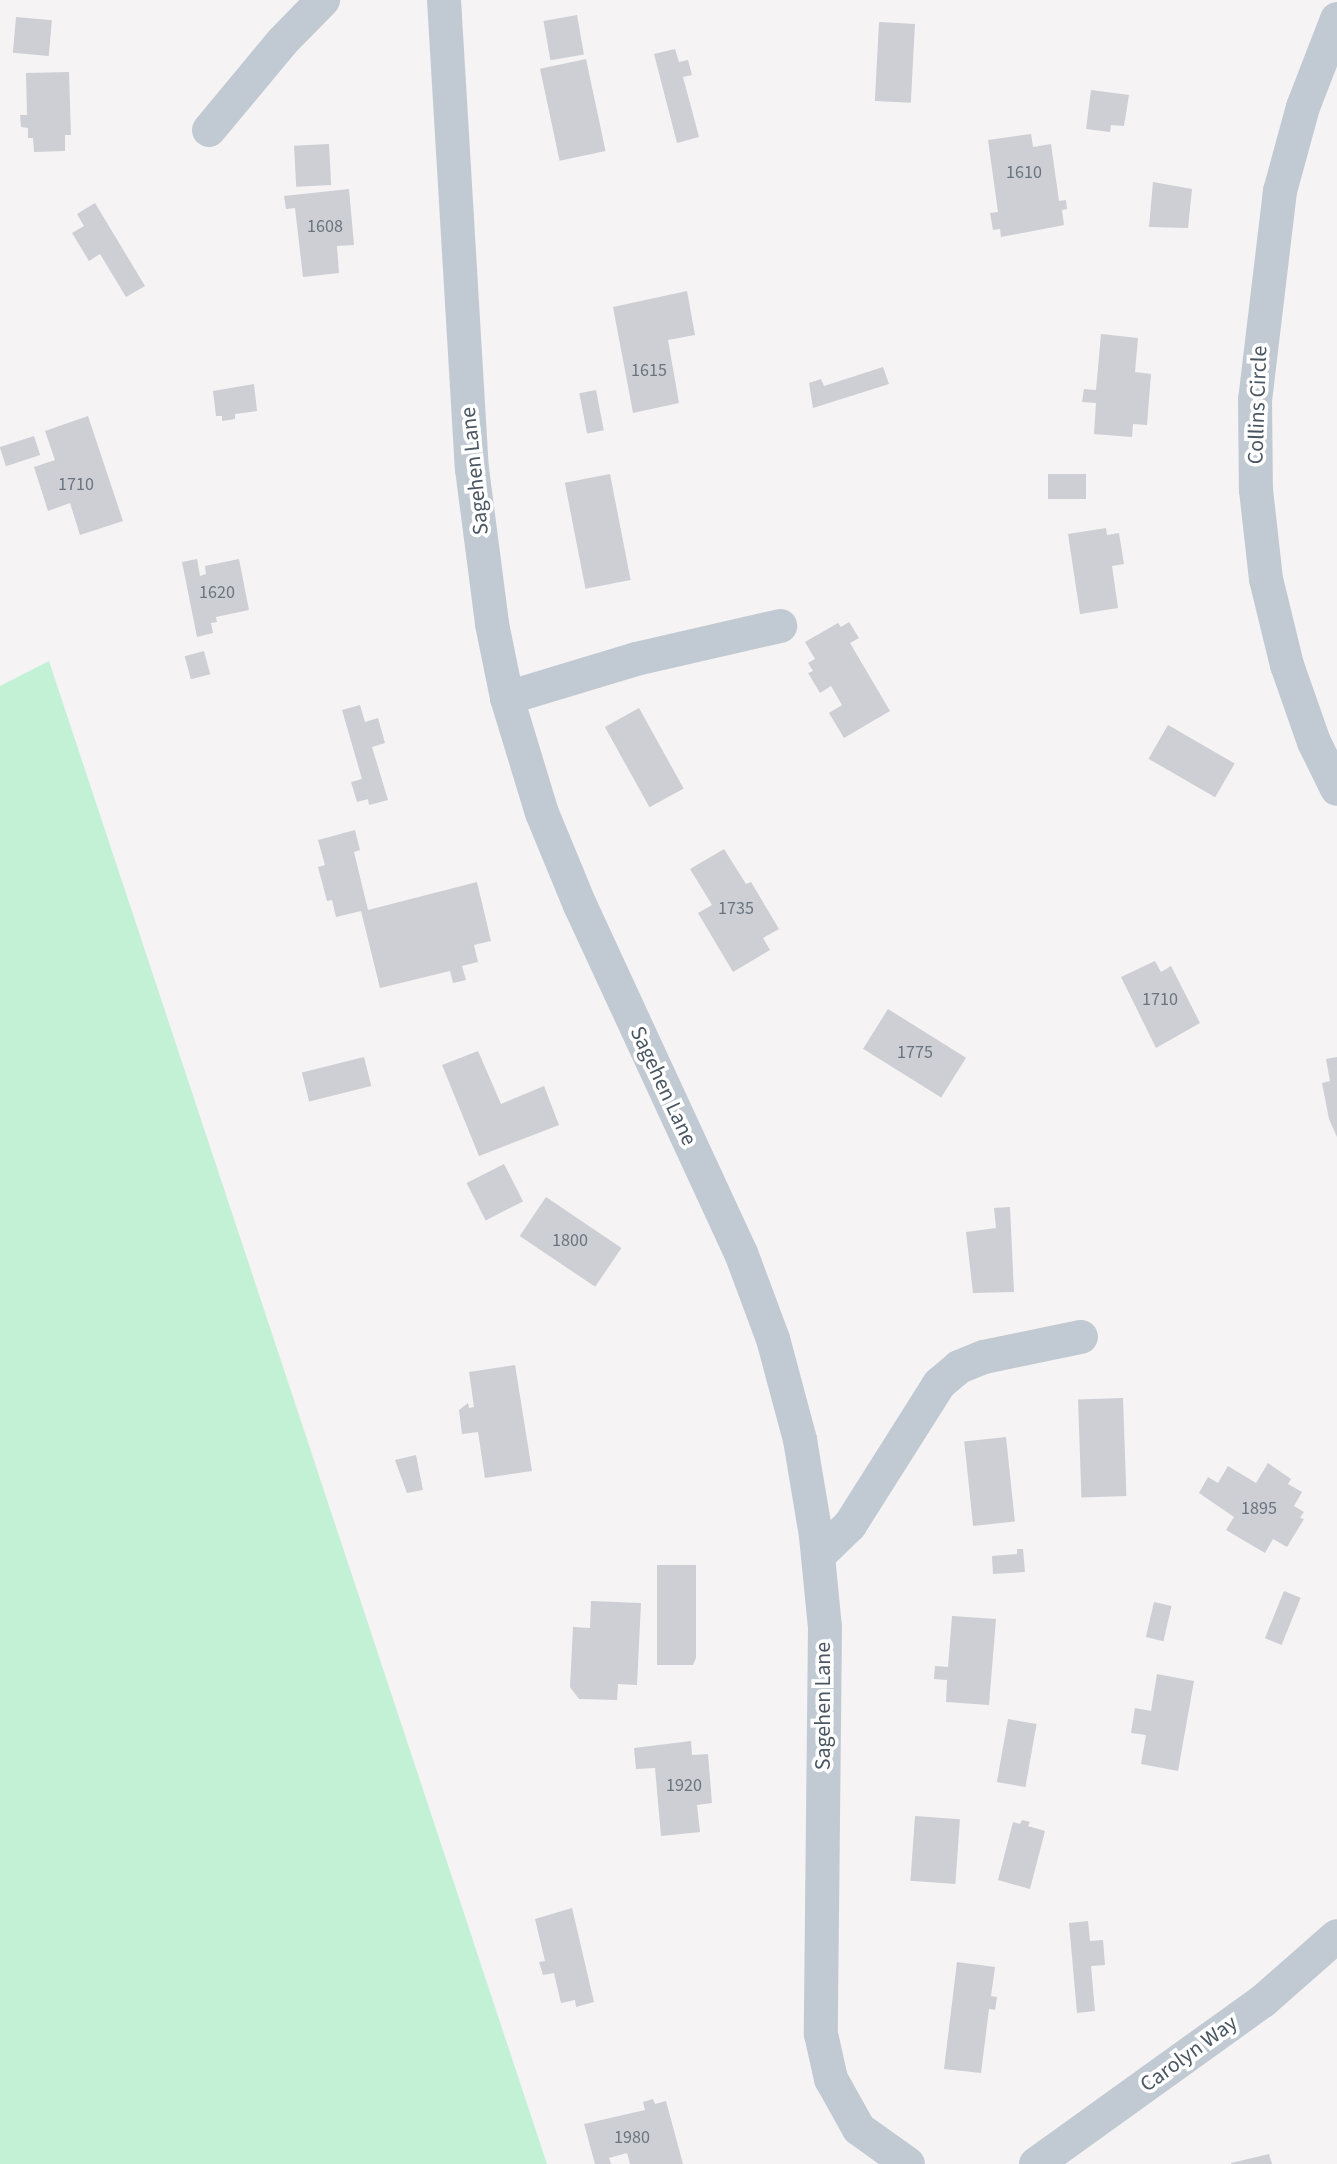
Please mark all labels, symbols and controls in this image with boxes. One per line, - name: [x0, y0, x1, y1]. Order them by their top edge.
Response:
- house number: 1610: [1006, 162, 1042, 184]
- house number: 1608: [307, 216, 343, 238]
- street label: Collins Circle: [1243, 345, 1273, 465]
- house number: 1615: [631, 360, 667, 382]
- street label: Sagehen Lane: [455, 406, 495, 536]
- house number: 1710: [58, 474, 94, 496]
- house number: 1620: [199, 582, 235, 604]
- house number: 1735: [718, 898, 754, 920]
- house number: 1710: [1142, 989, 1178, 1011]
- street label: Sagehen Lane: [624, 1022, 702, 1150]
- house number: 1775: [897, 1042, 933, 1064]
- house number: 1800: [552, 1230, 588, 1252]
- house number: 1895: [1241, 1498, 1277, 1520]
- street label: Sagehen Lane: [811, 1642, 837, 1770]
- house number: 1920: [666, 1775, 702, 1797]
- street label: Carolyn Way: [1135, 2010, 1243, 2098]
- house number: 1980: [614, 2127, 650, 2149]

